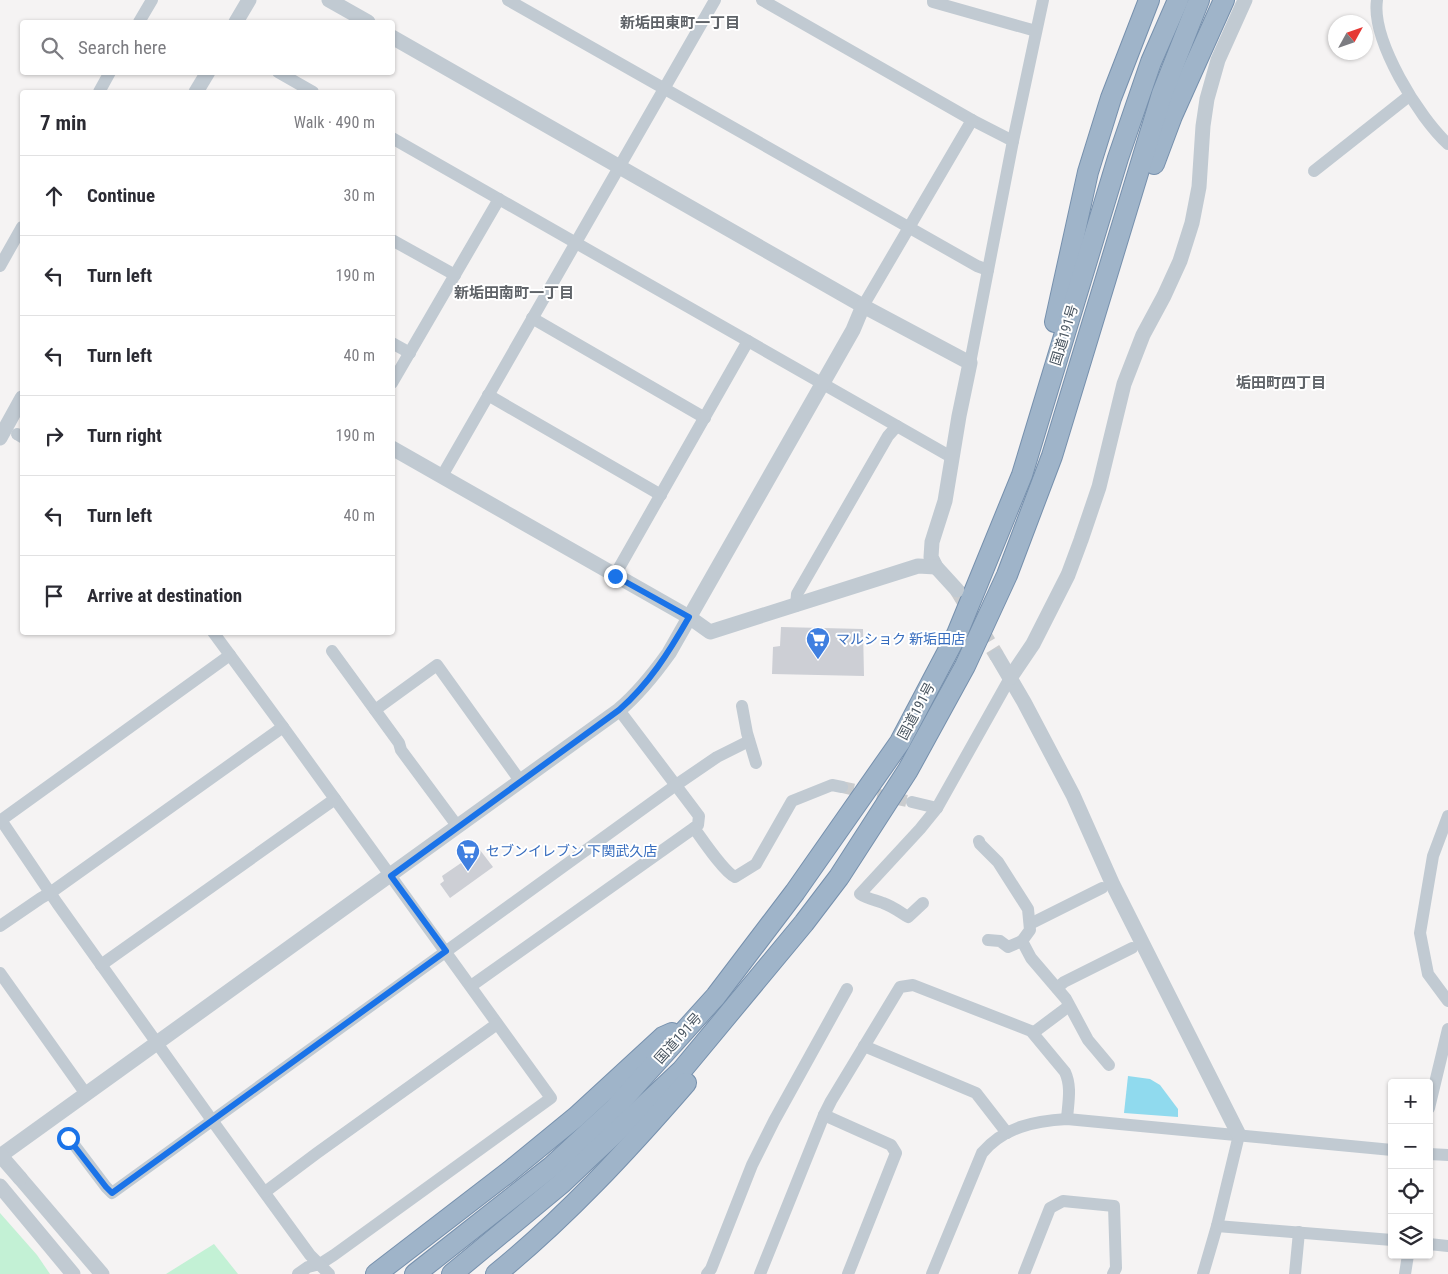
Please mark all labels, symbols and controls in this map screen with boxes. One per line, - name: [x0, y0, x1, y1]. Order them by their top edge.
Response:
- district label: 新垢田東町一丁目: [620, 14, 740, 32]
- north arrow: [1328, 15, 1373, 60]
- search box: [20, 20, 395, 75]
- icon: search: [38, 34, 66, 62]
- text: Search here: [78, 36, 166, 59]
- text: 7 min: [40, 111, 87, 135]
- text: Walk · 490 m: [294, 113, 375, 132]
- icon: ahead: [40, 182, 68, 210]
- text: Continue: [87, 184, 155, 207]
- text: 30 m: [343, 186, 375, 205]
- icon: left: [40, 262, 68, 290]
- text: Turn left: [87, 264, 152, 287]
- text: 190 m: [336, 266, 375, 285]
- district label: 新垢田南町一丁目: [454, 284, 574, 302]
- street label: 国道191号: [1047, 303, 1081, 367]
- icon: left: [40, 342, 68, 370]
- text: Turn left: [87, 344, 152, 367]
- text: 40 m: [343, 346, 375, 365]
- district label: 垢田町四丁目: [1236, 374, 1326, 392]
- icon: right: [40, 422, 68, 450]
- text: Turn right: [87, 424, 162, 447]
- text: 190 m: [336, 426, 375, 445]
- icon: left: [40, 502, 68, 530]
- text: Turn left: [87, 504, 152, 527]
- text: 40 m: [343, 506, 375, 525]
- route end: [604, 565, 627, 588]
- icon: arrive: [40, 582, 68, 610]
- text: Arrive at destination: [87, 584, 242, 607]
- supermarket icon: マルショク 新垢田店: [805, 626, 831, 660]
- place label: マルショク 新垢田店: [836, 631, 965, 647]
- street label: 国道191号: [894, 680, 938, 742]
- supermarket icon: セブンイレブン 下関武久店: [455, 838, 481, 872]
- place label: セブンイレブン 下関武久店: [486, 843, 657, 859]
- street label: 国道191号: [651, 1009, 705, 1067]
- map controls: [1388, 1079, 1433, 1259]
- button: +: [1388, 1079, 1433, 1124]
- button: −: [1388, 1124, 1433, 1169]
- route start: [57, 1127, 80, 1150]
- button: locate: [1388, 1169, 1433, 1214]
- button: layers: [1388, 1214, 1433, 1259]

